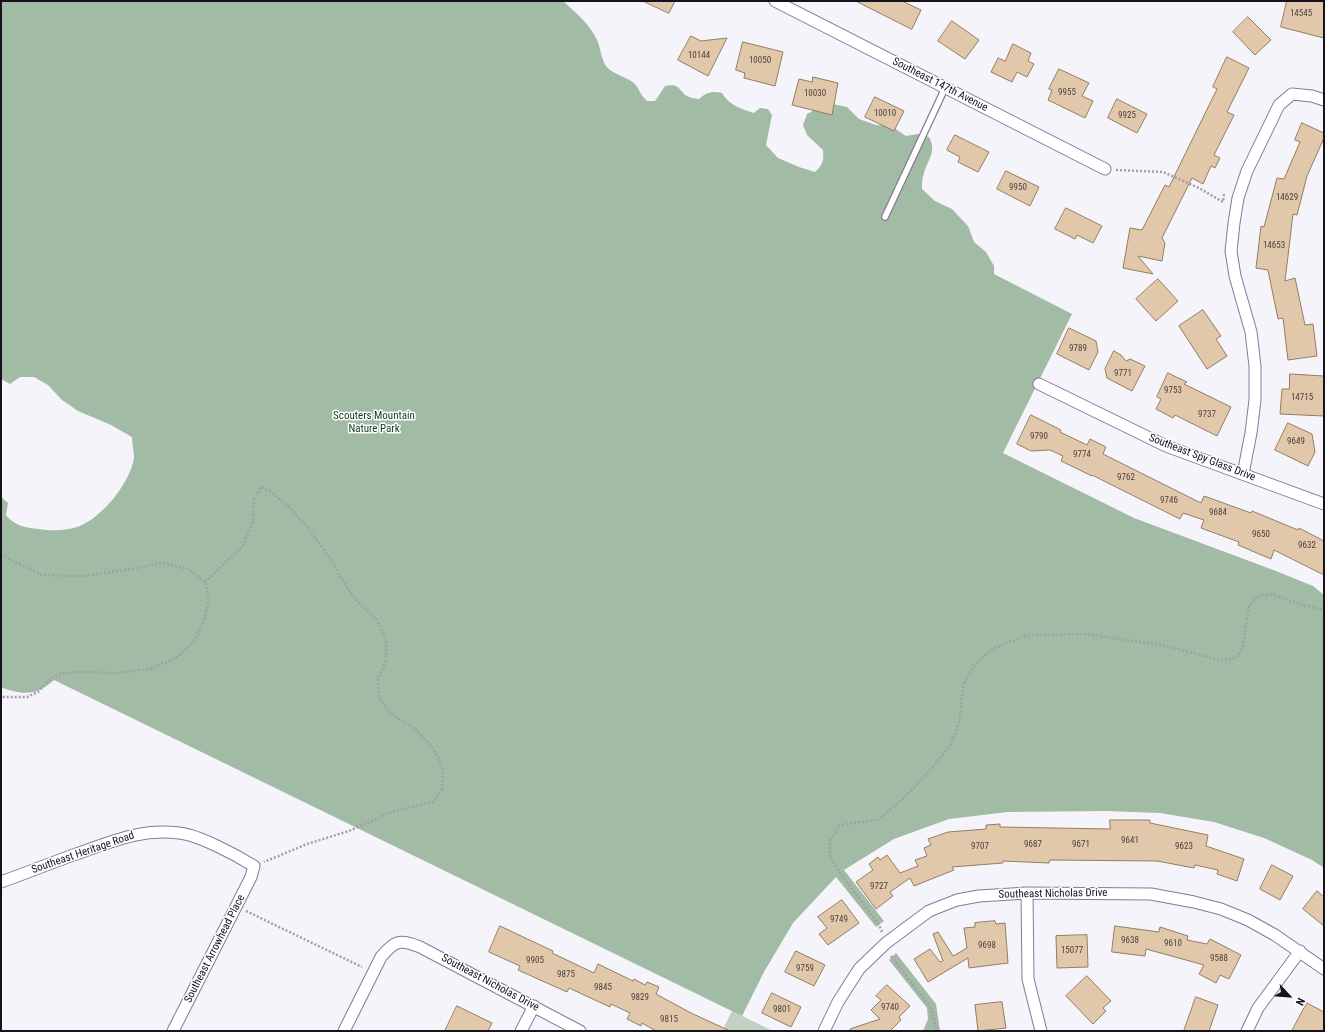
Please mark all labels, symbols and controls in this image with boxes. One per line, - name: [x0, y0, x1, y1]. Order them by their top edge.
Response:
- house number: 14545: [1290, 9, 1312, 19]
- house number: 10144: [688, 51, 710, 61]
- street label: Southeast 147th Avenue: [890, 55, 990, 115]
- house number: 10050: [749, 56, 771, 66]
- house number: 9955: [1058, 88, 1076, 98]
- house number: 10030: [804, 89, 826, 99]
- house number: 10010: [874, 109, 896, 119]
- house number: 9925: [1118, 111, 1136, 121]
- house number: 9950: [1009, 183, 1027, 193]
- house number: 14629: [1276, 193, 1298, 203]
- house number: 14653: [1263, 241, 1285, 251]
- house number: 9789: [1069, 344, 1087, 354]
- house number: 9771: [1114, 369, 1132, 379]
- house number: 9753: [1164, 386, 1182, 396]
- house number: 14715: [1291, 393, 1313, 403]
- park label: Scouters Mountain Nature Park: [333, 409, 415, 435]
- house number: 9737: [1198, 410, 1216, 420]
- house number: 9790: [1030, 432, 1048, 442]
- street label: Southeast Spy Glass Drive: [1147, 432, 1257, 484]
- house number: 9649: [1287, 437, 1305, 447]
- house number: 9774: [1073, 450, 1091, 460]
- house number: 9762: [1117, 473, 1135, 483]
- house number: 9746: [1160, 496, 1178, 506]
- house number: 9684: [1209, 508, 1227, 518]
- house number: 9650: [1252, 530, 1270, 540]
- house number: 9632: [1298, 541, 1316, 551]
- street label: Southeast Heritage Road: [30, 829, 136, 877]
- house number: 9641: [1121, 836, 1139, 846]
- house number: 9687: [1024, 840, 1042, 850]
- house number: 9671: [1072, 840, 1090, 850]
- house number: 9707: [971, 842, 989, 852]
- house number: 9623: [1175, 842, 1193, 852]
- house number: 9727: [870, 882, 888, 892]
- street label: Southeast Nicholas Drive: [998, 886, 1108, 902]
- street label: Southeast Arrowhead Place: [182, 893, 248, 1005]
- house number: 9749: [830, 915, 848, 925]
- house number: 9638: [1121, 936, 1139, 946]
- house number: 9610: [1164, 939, 1182, 949]
- house number: 9698: [978, 941, 996, 951]
- house number: 15077: [1061, 946, 1083, 956]
- street label: Southeast Nicholas Drive: [439, 952, 541, 1014]
- house number: 9588: [1210, 954, 1228, 964]
- house number: 9905: [526, 956, 544, 966]
- house number: 9759: [796, 964, 814, 974]
- house number: 9875: [557, 970, 575, 980]
- north arrow: [1269, 976, 1309, 1016]
- house number: 9845: [594, 983, 612, 993]
- house number: 9829: [631, 993, 649, 1003]
- text: N: [1293, 996, 1308, 1007]
- house number: 9740: [881, 1003, 899, 1013]
- house number: 9801: [773, 1005, 791, 1015]
- house number: 9815: [660, 1015, 678, 1025]

